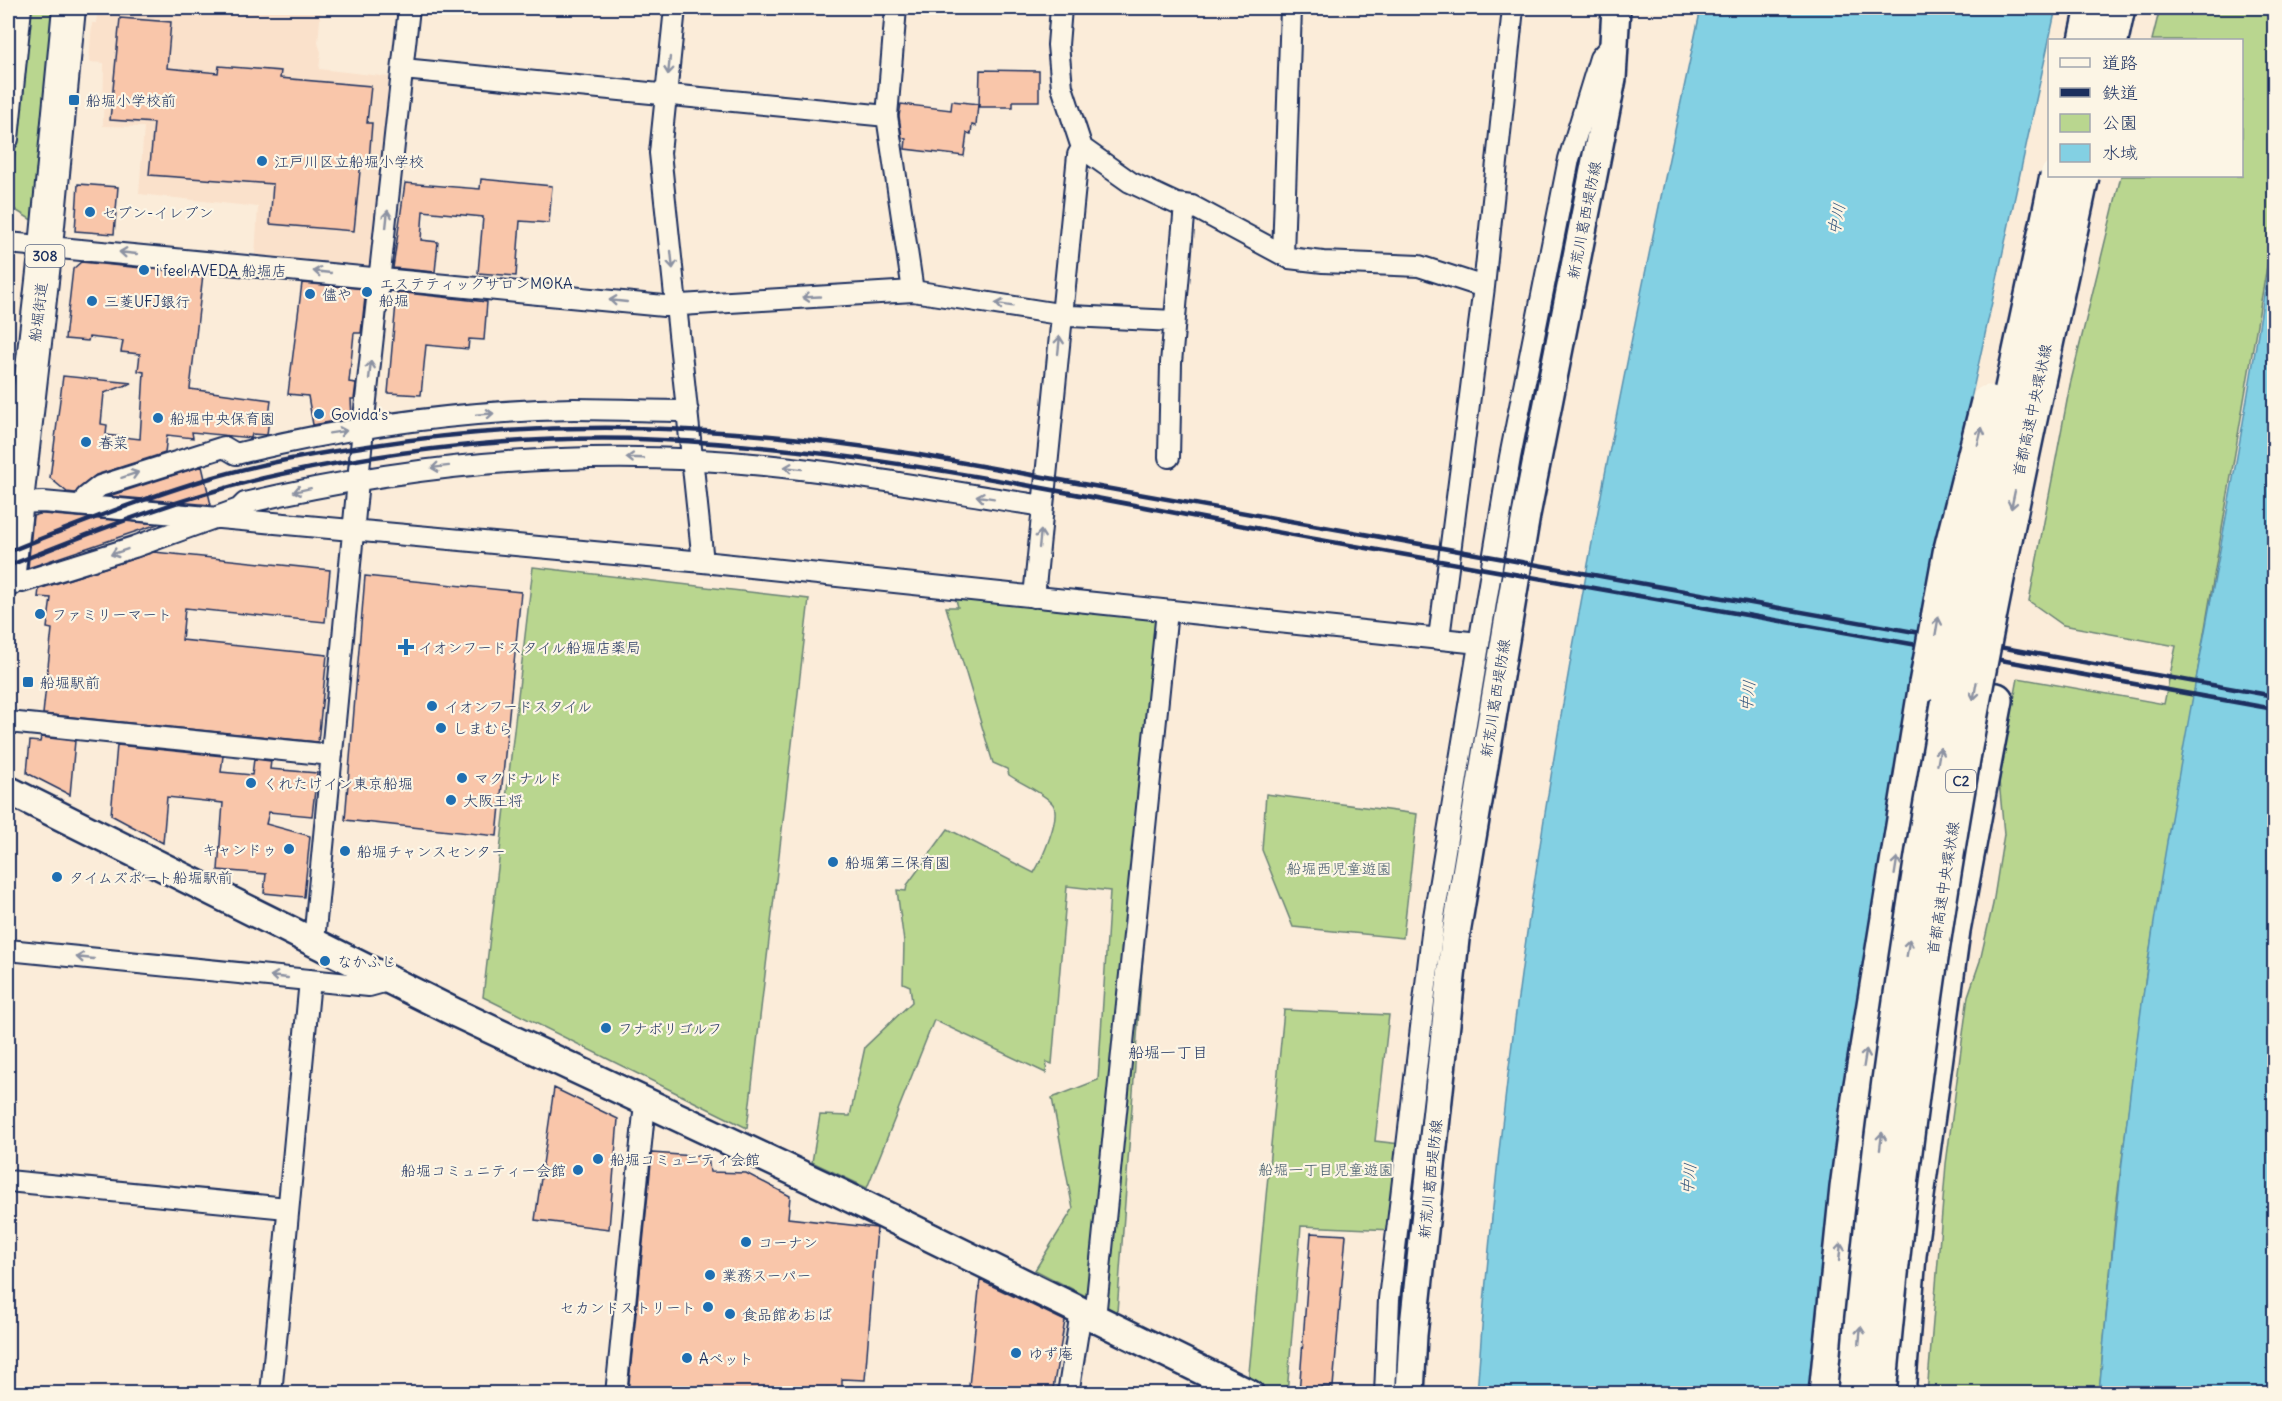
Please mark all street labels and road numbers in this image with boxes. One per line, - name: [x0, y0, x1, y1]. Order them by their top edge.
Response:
- street label: 新荒川葛西堤防線: [1563, 159, 1605, 281]
- road number: 308: [26, 245, 64, 267]
- street label: 船堀街道: [25, 281, 51, 343]
- street label: 首都高速中央環状線: [2009, 342, 2055, 478]
- street label: 新荒川葛西堤防線: [1476, 637, 1514, 759]
- road number: C2: [1946, 770, 1976, 792]
- street label: 首都高速中央環状線: [1923, 820, 1963, 956]
- street label: 新荒川葛西堤防線: [1414, 1118, 1446, 1240]

